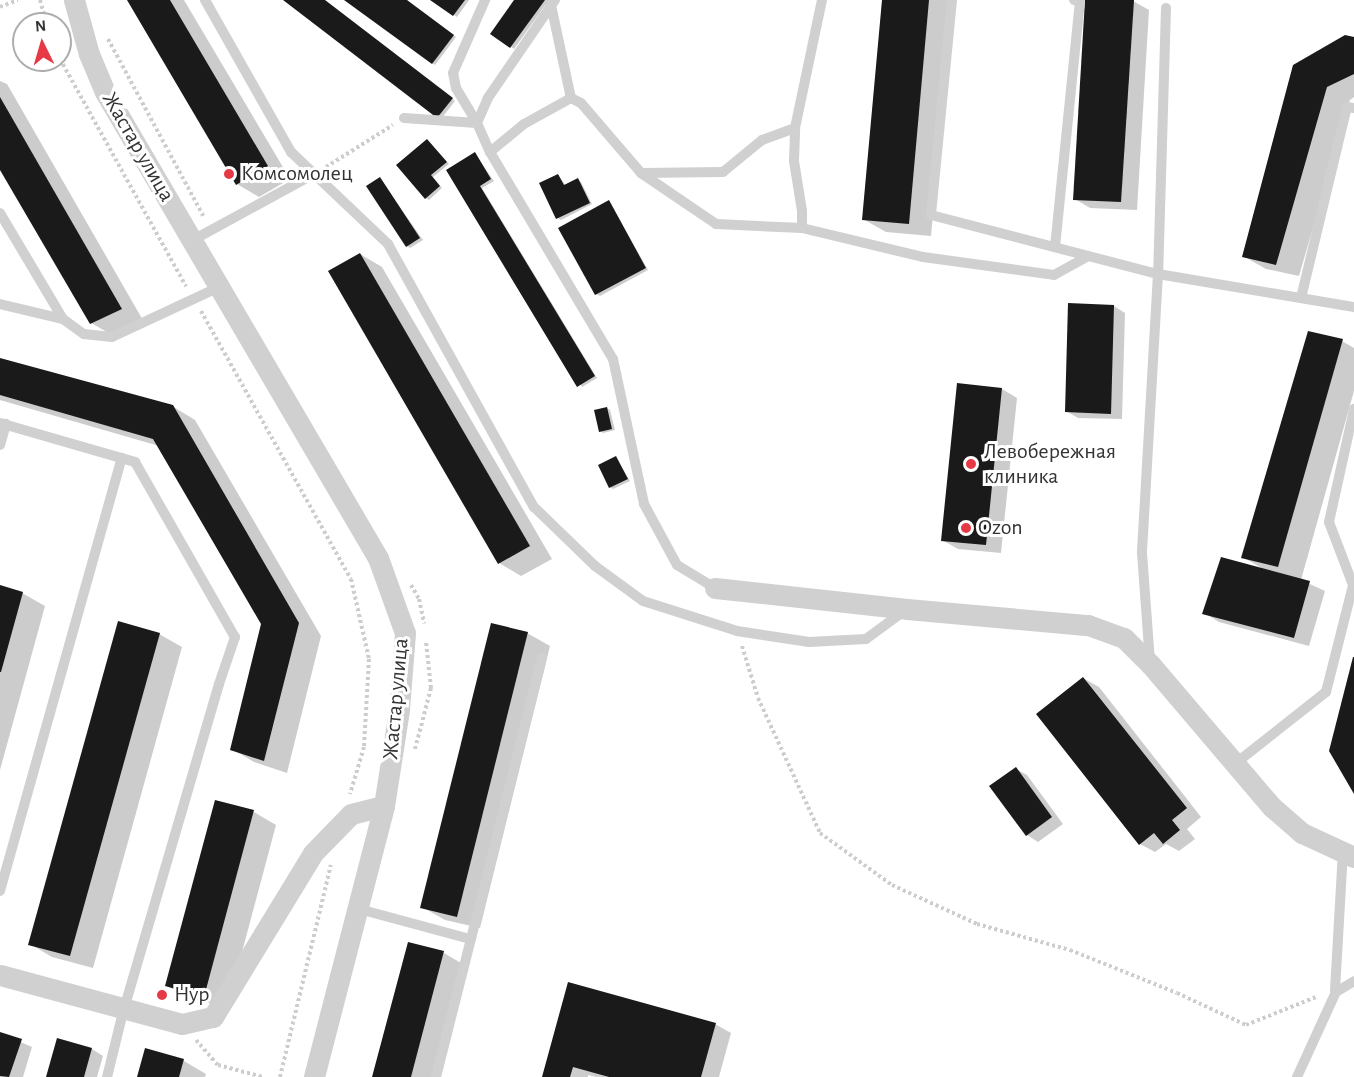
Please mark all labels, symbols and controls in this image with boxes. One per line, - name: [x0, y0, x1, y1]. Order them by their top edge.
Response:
- north arrow: [12, 12, 72, 72]
- text: N: [34, 18, 47, 35]
- street label: Жастар улица: [96, 88, 180, 206]
- place label: Комсомолец: [241, 161, 353, 187]
- marker: Комсомолец: [222, 167, 236, 181]
- place label: Левобережная клиника: [984, 438, 1116, 490]
- marker: Левобережная клиника: [962, 455, 980, 473]
- place label: Ozon: [978, 515, 1023, 541]
- marker: Ozon: [959, 521, 973, 535]
- street label: Жастар улица: [378, 637, 414, 761]
- place label: Нур: [174, 982, 210, 1008]
- marker: Нур: [155, 988, 169, 1002]

